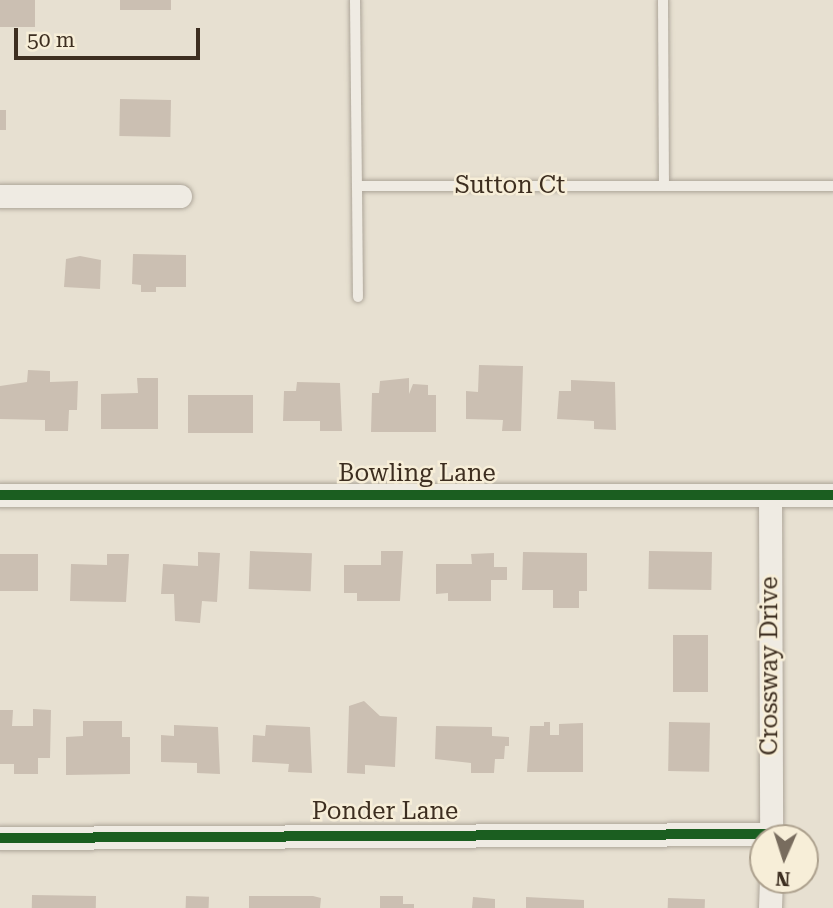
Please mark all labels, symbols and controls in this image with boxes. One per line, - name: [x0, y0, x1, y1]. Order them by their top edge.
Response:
- scale bar: [18, 14, 203, 58]
- text: 50 m: [27, 28, 75, 52]
- street label: Sutton Ct: [455, 172, 565, 200]
- street label: Bowling Lane: [338, 460, 496, 488]
- street label: Crossway Drive: [756, 576, 784, 756]
- street label: Ponder Lane: [312, 798, 458, 826]
- north arrow: [749, 824, 819, 894]
- text: N: [775, 867, 791, 890]

